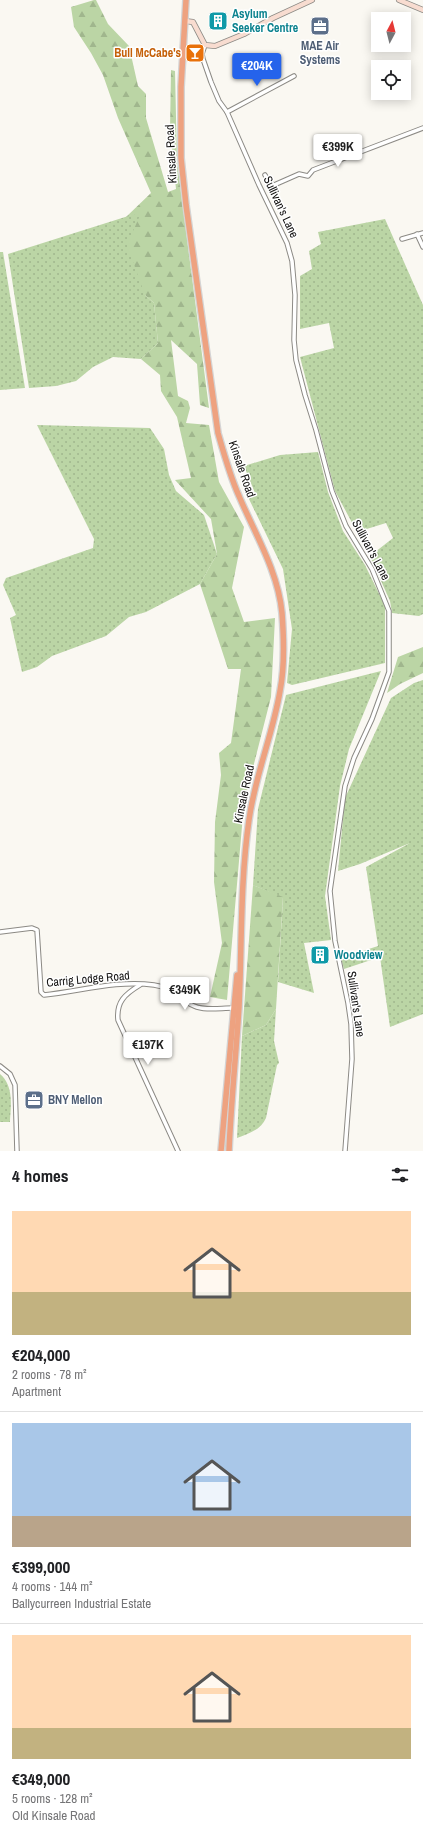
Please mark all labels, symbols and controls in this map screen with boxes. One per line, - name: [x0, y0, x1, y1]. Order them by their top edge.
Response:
- place label: Asylum Seeker Centre: [232, 6, 299, 36]
- building icon: Asylum Seeker Centre: [207, 10, 229, 32]
- north arrow: [371, 12, 411, 52]
- map controls: [371, 12, 411, 100]
- office icon: MAE Air Systems: [309, 15, 331, 37]
- place label: MAE Air Systems: [300, 38, 341, 68]
- bar icon: Bull McCabe's: [184, 42, 206, 64]
- place label: Bull McCabe's: [114, 45, 182, 61]
- pin: €204K: [229, 53, 285, 87]
- text: €204K: [241, 57, 273, 74]
- button: locate: [371, 60, 411, 100]
- street label: Kinsale Road: [161, 124, 181, 184]
- pin: €399K: [310, 134, 366, 168]
- text: €399K: [322, 138, 354, 155]
- street label: Sullivan's Lane: [260, 174, 302, 240]
- street label: Kinsale Road: [225, 438, 259, 500]
- street label: Sullivan's Lane: [348, 517, 394, 583]
- street label: Kinsale Road: [230, 763, 258, 825]
- building icon: Woodview: [309, 944, 331, 966]
- place label: Woodview: [334, 947, 383, 963]
- street label: Carrig Lodge Road: [46, 967, 130, 991]
- street label: Sullivan's Lane: [343, 970, 369, 1038]
- pin: €349K: [157, 977, 213, 1011]
- text: €349K: [169, 981, 201, 998]
- pin: €197K: [120, 1032, 176, 1066]
- text: €197K: [132, 1036, 164, 1053]
- office icon: BNY Mellon: [23, 1089, 45, 1111]
- place label: BNY Mellon: [48, 1092, 103, 1108]
- text: 4 homes: [12, 1164, 69, 1187]
- icon: filters: [389, 1164, 411, 1186]
- icon: home: [176, 1237, 248, 1309]
- text: €204,000: [12, 1343, 70, 1366]
- text: 2 rooms · 78 m²: [12, 1366, 87, 1383]
- text: Apartment: [12, 1383, 61, 1400]
- icon: home: [176, 1449, 248, 1521]
- text: €399,000: [12, 1555, 70, 1578]
- text: 4 rooms · 144 m²: [12, 1578, 93, 1595]
- text: Ballycurreen Industrial Estate: [12, 1595, 151, 1612]
- icon: home: [176, 1661, 248, 1733]
- text: €349,000: [12, 1767, 70, 1790]
- text: 5 rooms · 128 m²: [12, 1790, 93, 1807]
- text: Old Kinsale Road: [12, 1807, 96, 1824]

